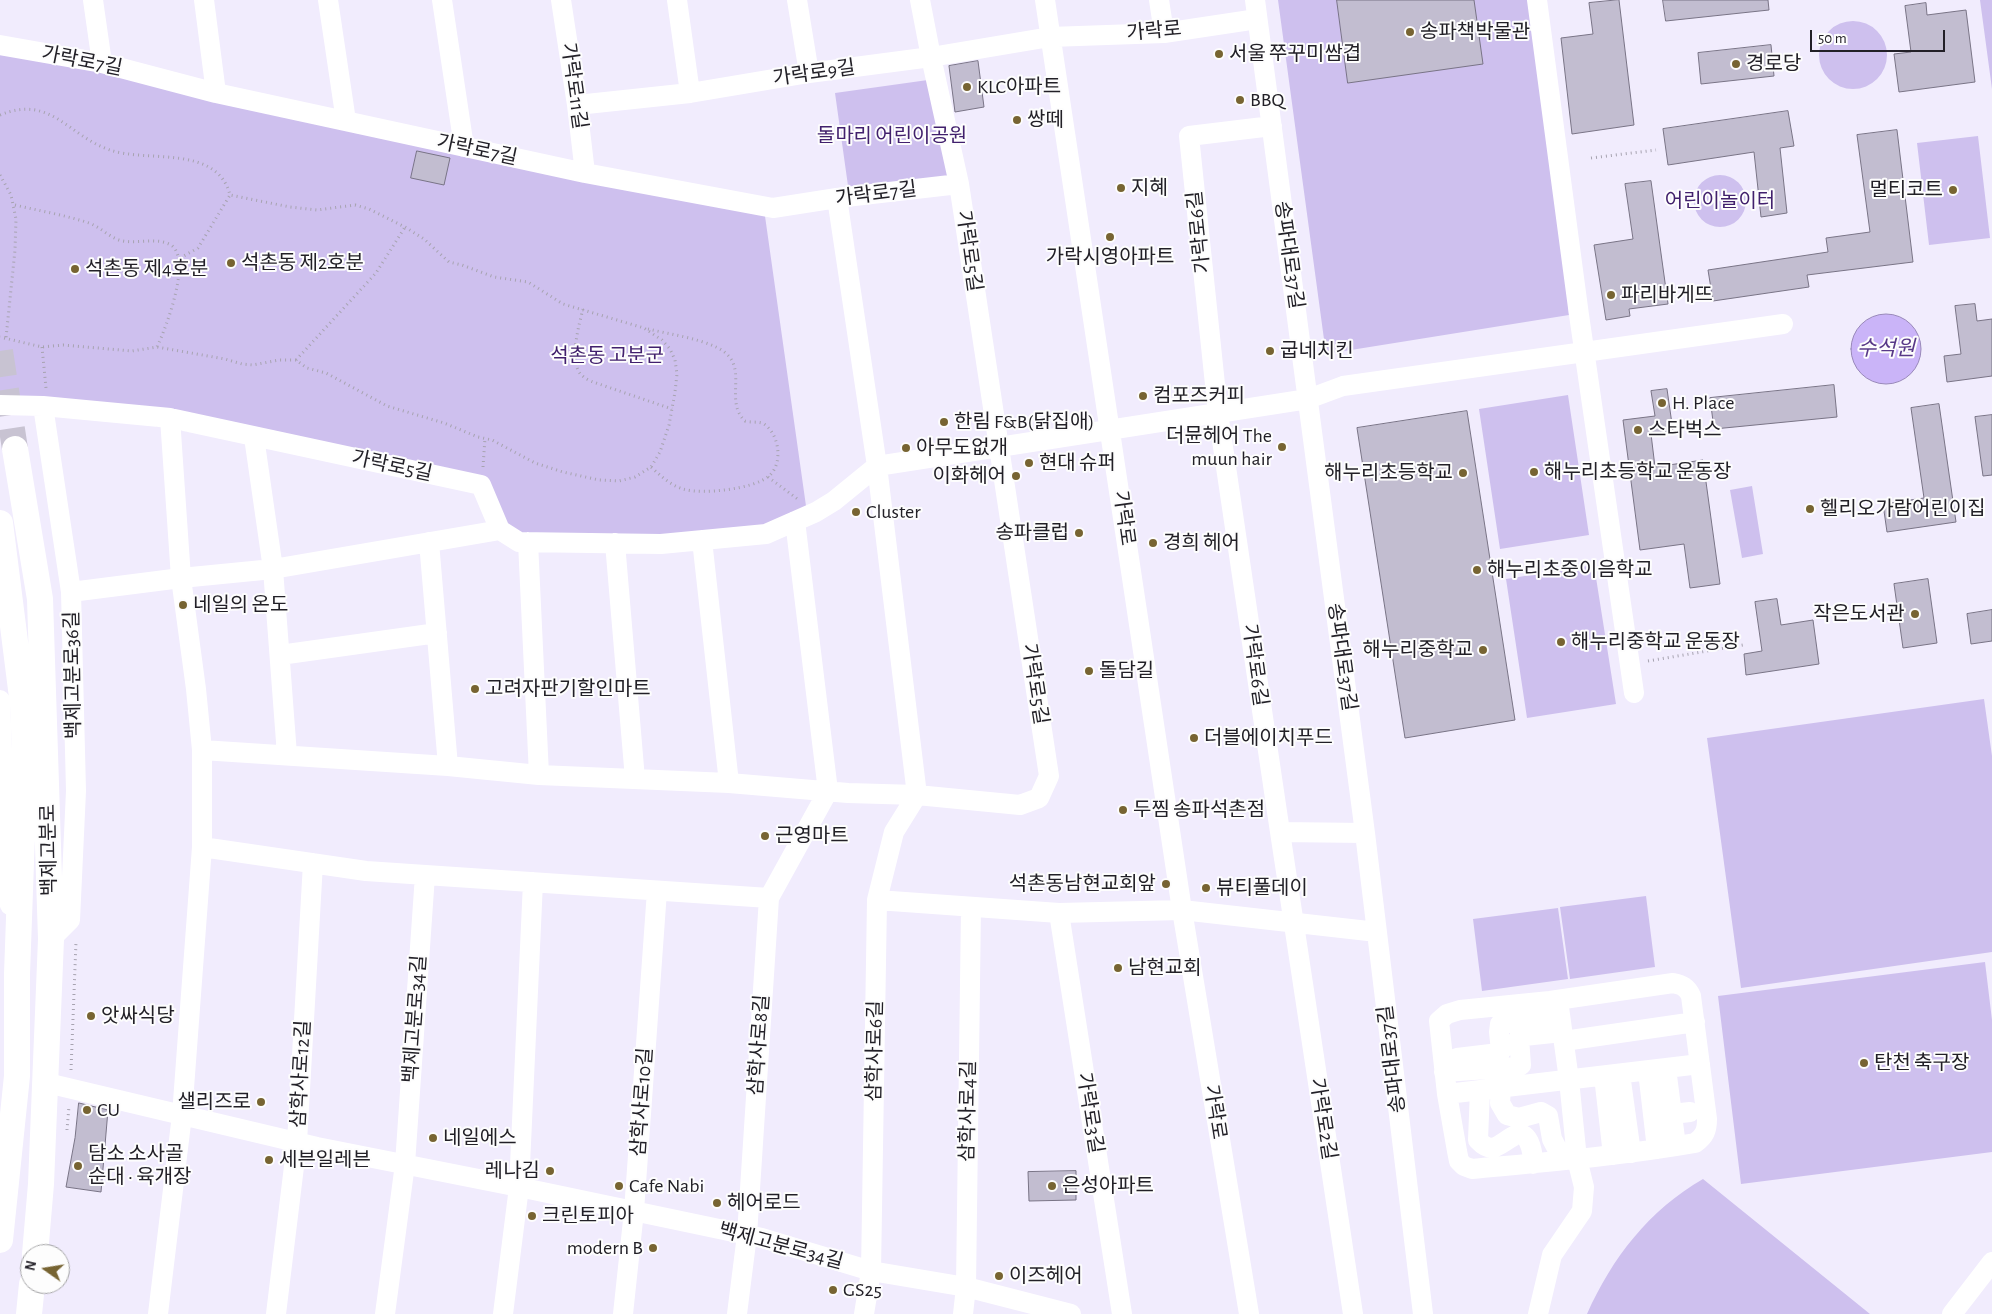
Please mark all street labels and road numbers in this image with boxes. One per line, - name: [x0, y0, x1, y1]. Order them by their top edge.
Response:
- street label: 가락로: [1125, 17, 1183, 45]
- street label: 가락로7길: [39, 41, 125, 81]
- street label: 가락로11길: [556, 41, 592, 131]
- street label: 가락로9길: [771, 55, 857, 91]
- street label: 가락로7길: [434, 130, 520, 170]
- street label: 가락로7길: [834, 177, 918, 211]
- street label: 가락로6길: [1183, 189, 1215, 275]
- street label: 송파대로37길: [1270, 200, 1308, 310]
- street label: 가락로5길: [951, 209, 987, 293]
- street label: 가락로5길: [349, 446, 435, 486]
- street label: 가락로: [1108, 489, 1140, 547]
- street label: 송파대로37길: [1323, 602, 1361, 712]
- street label: 백제고분로36길: [60, 611, 86, 739]
- street label: 가락로6길: [1237, 622, 1273, 708]
- street label: 가락로5길: [1017, 642, 1053, 726]
- street label: 백제고분로: [36, 804, 62, 896]
- street label: 백제고분로34길: [399, 954, 431, 1084]
- street label: 삼학사로8길: [743, 994, 775, 1096]
- street label: 삼학사로6길: [862, 1000, 888, 1102]
- street label: 송파대로37길: [1373, 1004, 1411, 1114]
- street label: 삼학사로12길: [286, 1019, 316, 1129]
- street label: 삼학사로10길: [626, 1047, 658, 1157]
- street label: 삼학사로4길: [955, 1060, 981, 1162]
- street label: 가락로3길: [1072, 1071, 1108, 1155]
- street label: 가락로2길: [1305, 1076, 1341, 1162]
- street label: 가락로: [1199, 1083, 1231, 1141]
- street label: 백제고분로34길: [716, 1218, 846, 1274]

